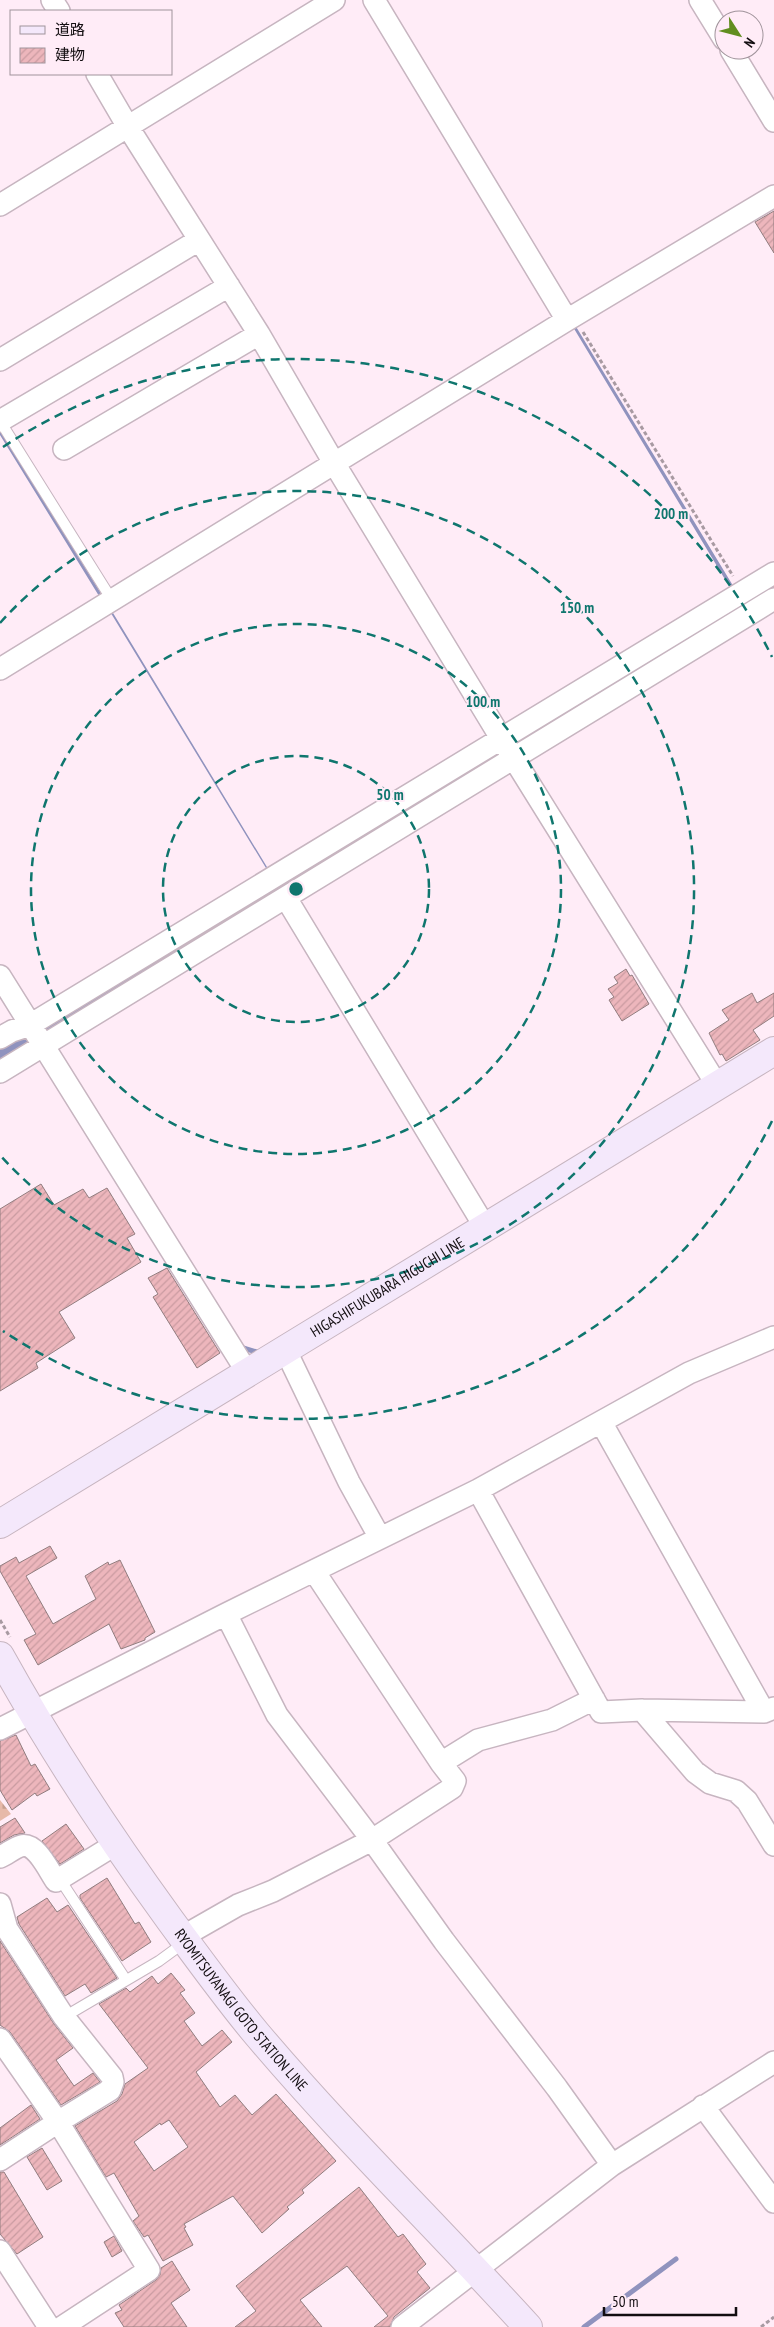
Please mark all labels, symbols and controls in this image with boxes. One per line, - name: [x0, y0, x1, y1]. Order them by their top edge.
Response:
- legend: [10, 10, 172, 75]
- north arrow: [714, 10, 764, 60]
- text: 道路: [55, 20, 85, 39]
- text: N: [740, 34, 759, 51]
- text: 建物: [55, 45, 85, 64]
- text: 200 m: [654, 504, 688, 523]
- text: 150 m: [560, 598, 594, 617]
- text: 100 m: [466, 692, 500, 711]
- text: 50 m: [376, 785, 404, 804]
- centre of rings: [287, 880, 305, 898]
- street label: HIGASHIFUKUBARA HIGUCHI LINE: [307, 1233, 467, 1341]
- street label: RYOMITSUYANAGI GOTO STATION LINE: [171, 1925, 312, 2095]
- scale bar: [604, 2284, 736, 2316]
- text: 50 m: [612, 2292, 638, 2311]

